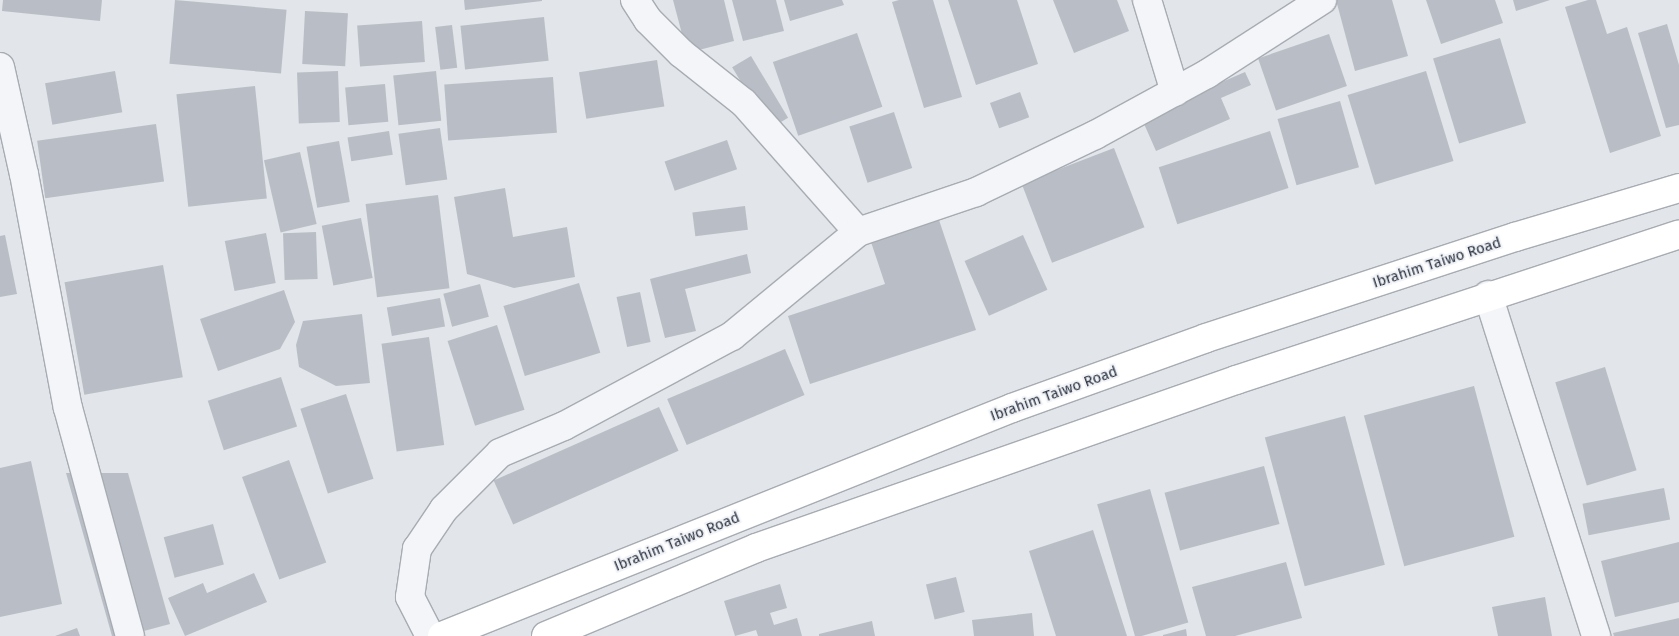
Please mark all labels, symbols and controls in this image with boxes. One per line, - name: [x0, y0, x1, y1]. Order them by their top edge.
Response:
- street label: Ibrahim Taiwo Road: [1370, 234, 1504, 292]
- street label: Ibrahim Taiwo Road: [988, 363, 1120, 425]
- street label: Ibrahim Taiwo Road: [611, 509, 743, 575]

